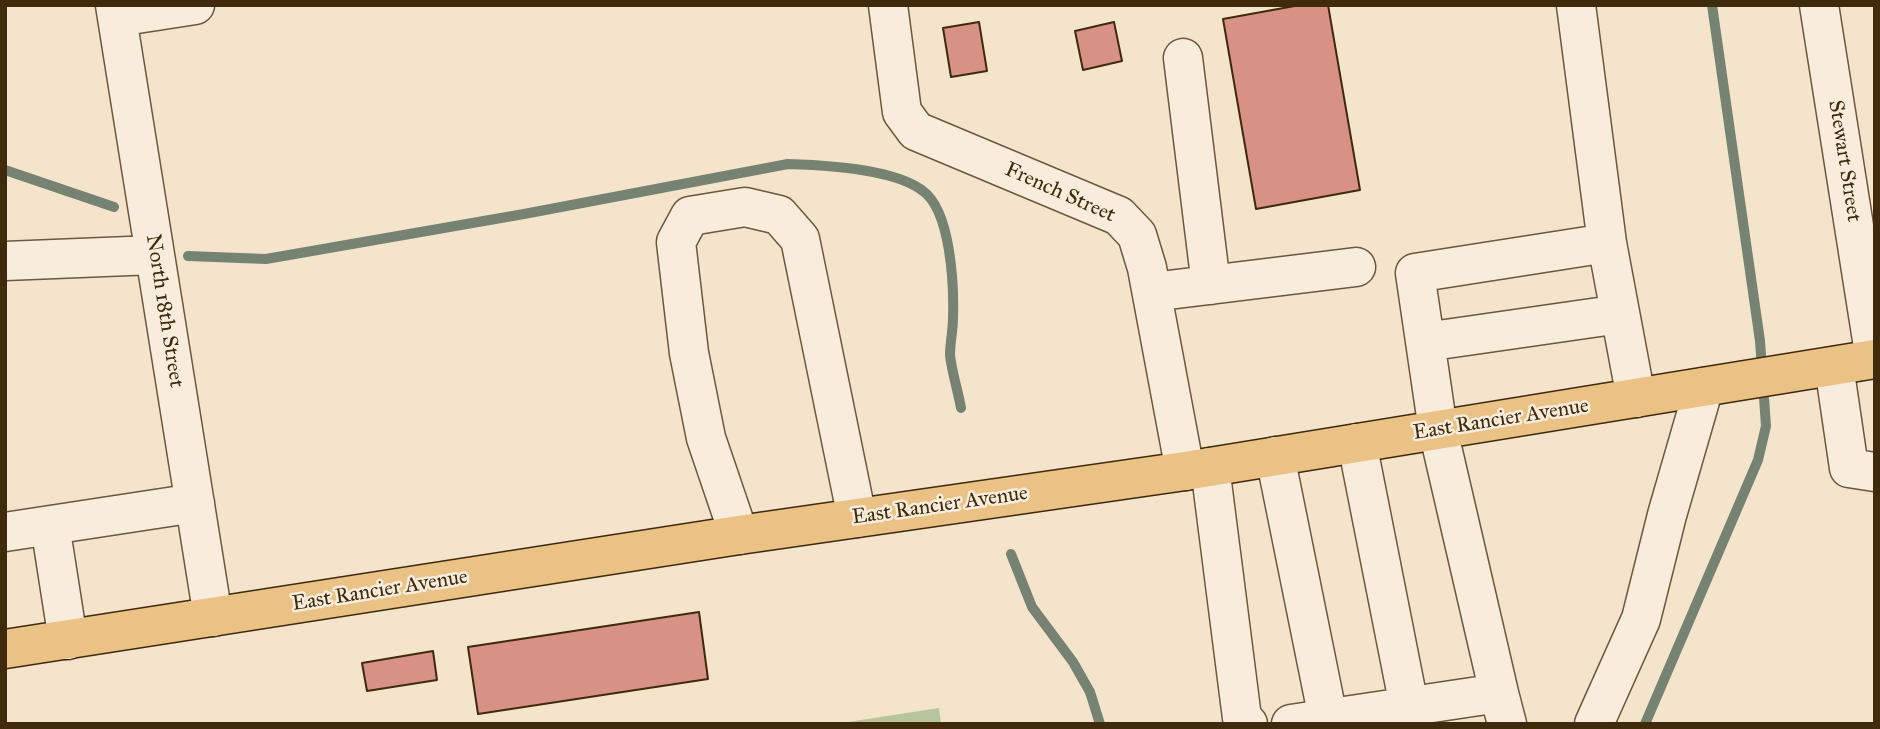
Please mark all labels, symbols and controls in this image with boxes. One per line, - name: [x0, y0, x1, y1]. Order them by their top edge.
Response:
- street label: Stewart Street: [1822, 98, 1866, 224]
- street label: French Street: [1001, 157, 1119, 229]
- street label: North 18th Street: [139, 233, 189, 389]
- street label: East Rancier Avenue: [1411, 394, 1591, 446]
- street label: East Rancier Avenue: [850, 481, 1030, 531]
- street label: East Rancier Avenue: [290, 565, 470, 617]

